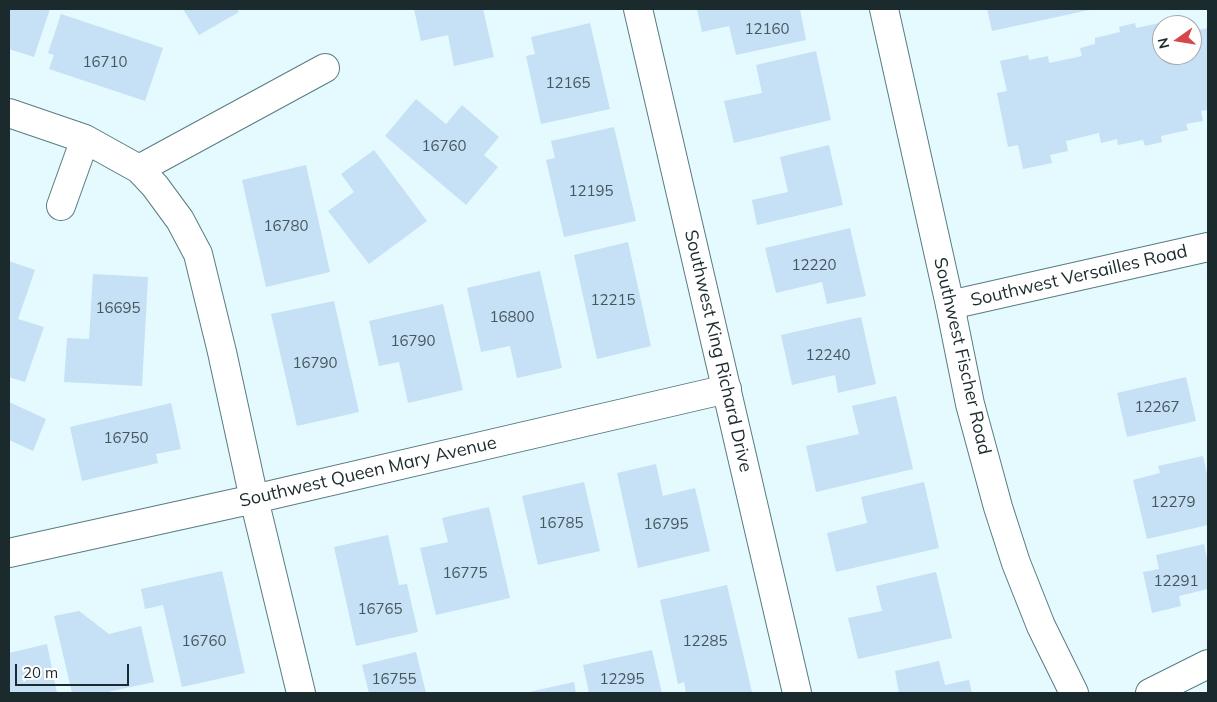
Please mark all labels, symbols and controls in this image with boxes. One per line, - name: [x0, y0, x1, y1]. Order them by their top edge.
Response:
- north arrow: [1152, 15, 1202, 65]
- house number: 12160: [745, 20, 789, 38]
- text: N: [1153, 36, 1173, 50]
- house number: 16710: [83, 53, 127, 71]
- house number: 12165: [546, 74, 590, 92]
- house number: 16760: [422, 137, 466, 155]
- house number: 12195: [569, 182, 613, 200]
- house number: 16780: [264, 217, 308, 235]
- street label: Southwest King Richard Drive: [680, 228, 756, 474]
- street label: Southwest Versailles Road: [969, 241, 1189, 311]
- street label: Southwest Fischer Road: [929, 255, 995, 457]
- house number: 12220: [792, 256, 836, 274]
- house number: 12215: [591, 291, 635, 309]
- house number: 16695: [96, 299, 140, 317]
- house number: 16800: [490, 308, 534, 326]
- house number: 16790: [391, 332, 435, 350]
- house number: 12240: [806, 346, 850, 364]
- house number: 16790: [293, 354, 337, 372]
- house number: 12267: [1135, 398, 1179, 416]
- house number: 16750: [104, 429, 148, 447]
- street label: Southwest Queen Mary Avenue: [237, 432, 499, 512]
- house number: 12279: [1151, 493, 1195, 511]
- house number: 16785: [539, 514, 583, 532]
- house number: 16795: [644, 515, 688, 533]
- house number: 16775: [443, 564, 487, 582]
- house number: 12291: [1154, 572, 1198, 590]
- house number: 16765: [358, 600, 402, 618]
- house number: 16760: [182, 632, 226, 650]
- house number: 12285: [683, 632, 727, 650]
- scale bar: [18, 654, 131, 686]
- text: 20 m: [23, 663, 58, 682]
- house number: 16755: [372, 670, 416, 688]
- house number: 12295: [600, 670, 644, 688]

